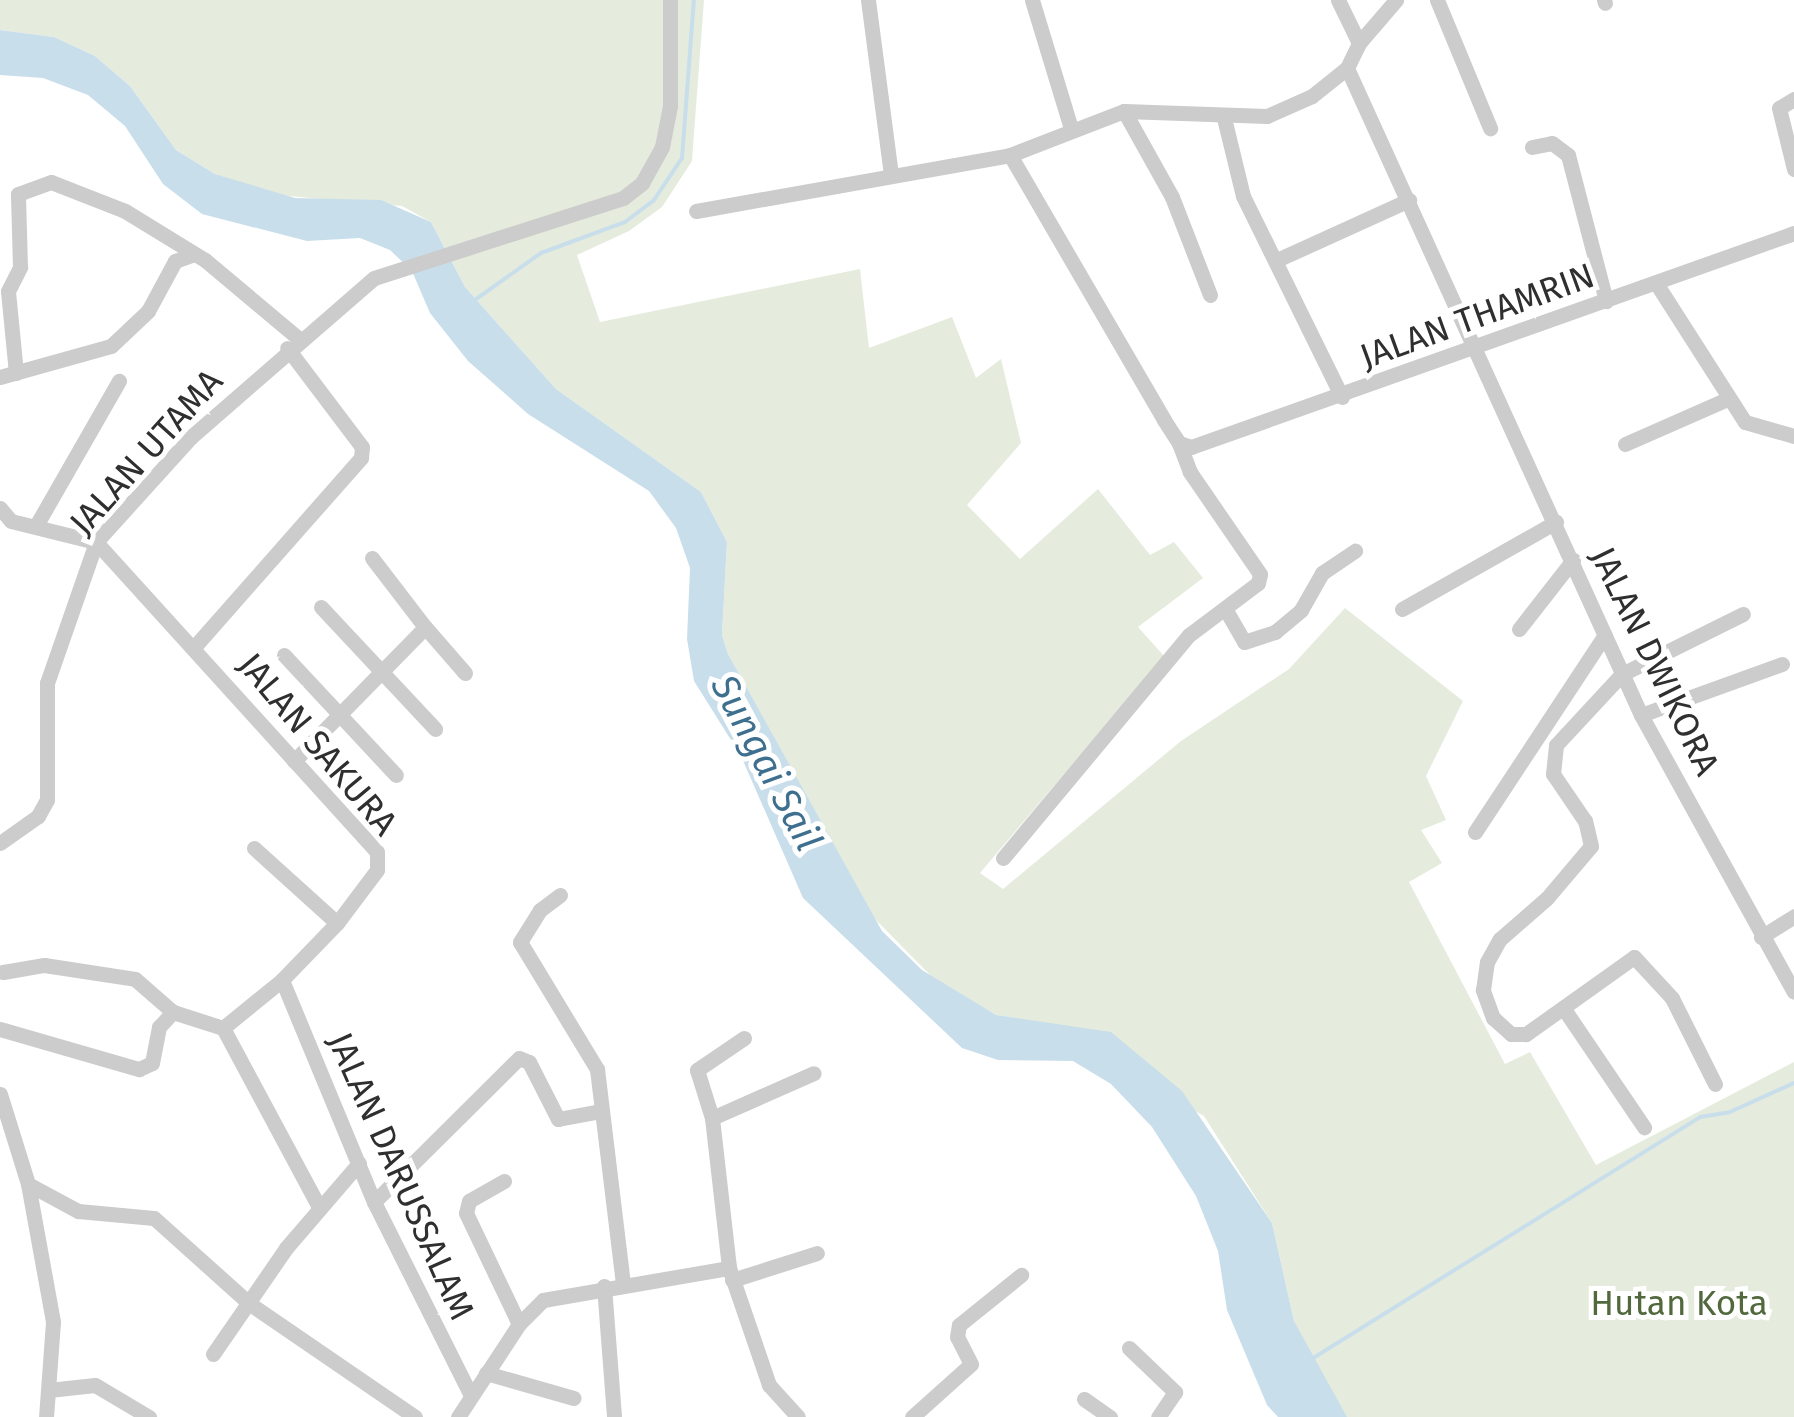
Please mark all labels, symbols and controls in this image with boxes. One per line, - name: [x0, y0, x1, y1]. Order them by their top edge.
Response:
- street label: JALAN THAMRIN: [1354, 254, 1600, 378]
- street label: JALAN UTAMA: [61, 361, 231, 543]
- street label: JALAN DWIKORA: [1582, 540, 1728, 782]
- street label: JALAN SAKURA: [230, 644, 406, 844]
- water label: Sungai Sail: [701, 667, 831, 859]
- street label: JALAN DARUSSALAM: [319, 1026, 483, 1326]
- park label: Hutan Kota: [1590, 1282, 1768, 1324]

